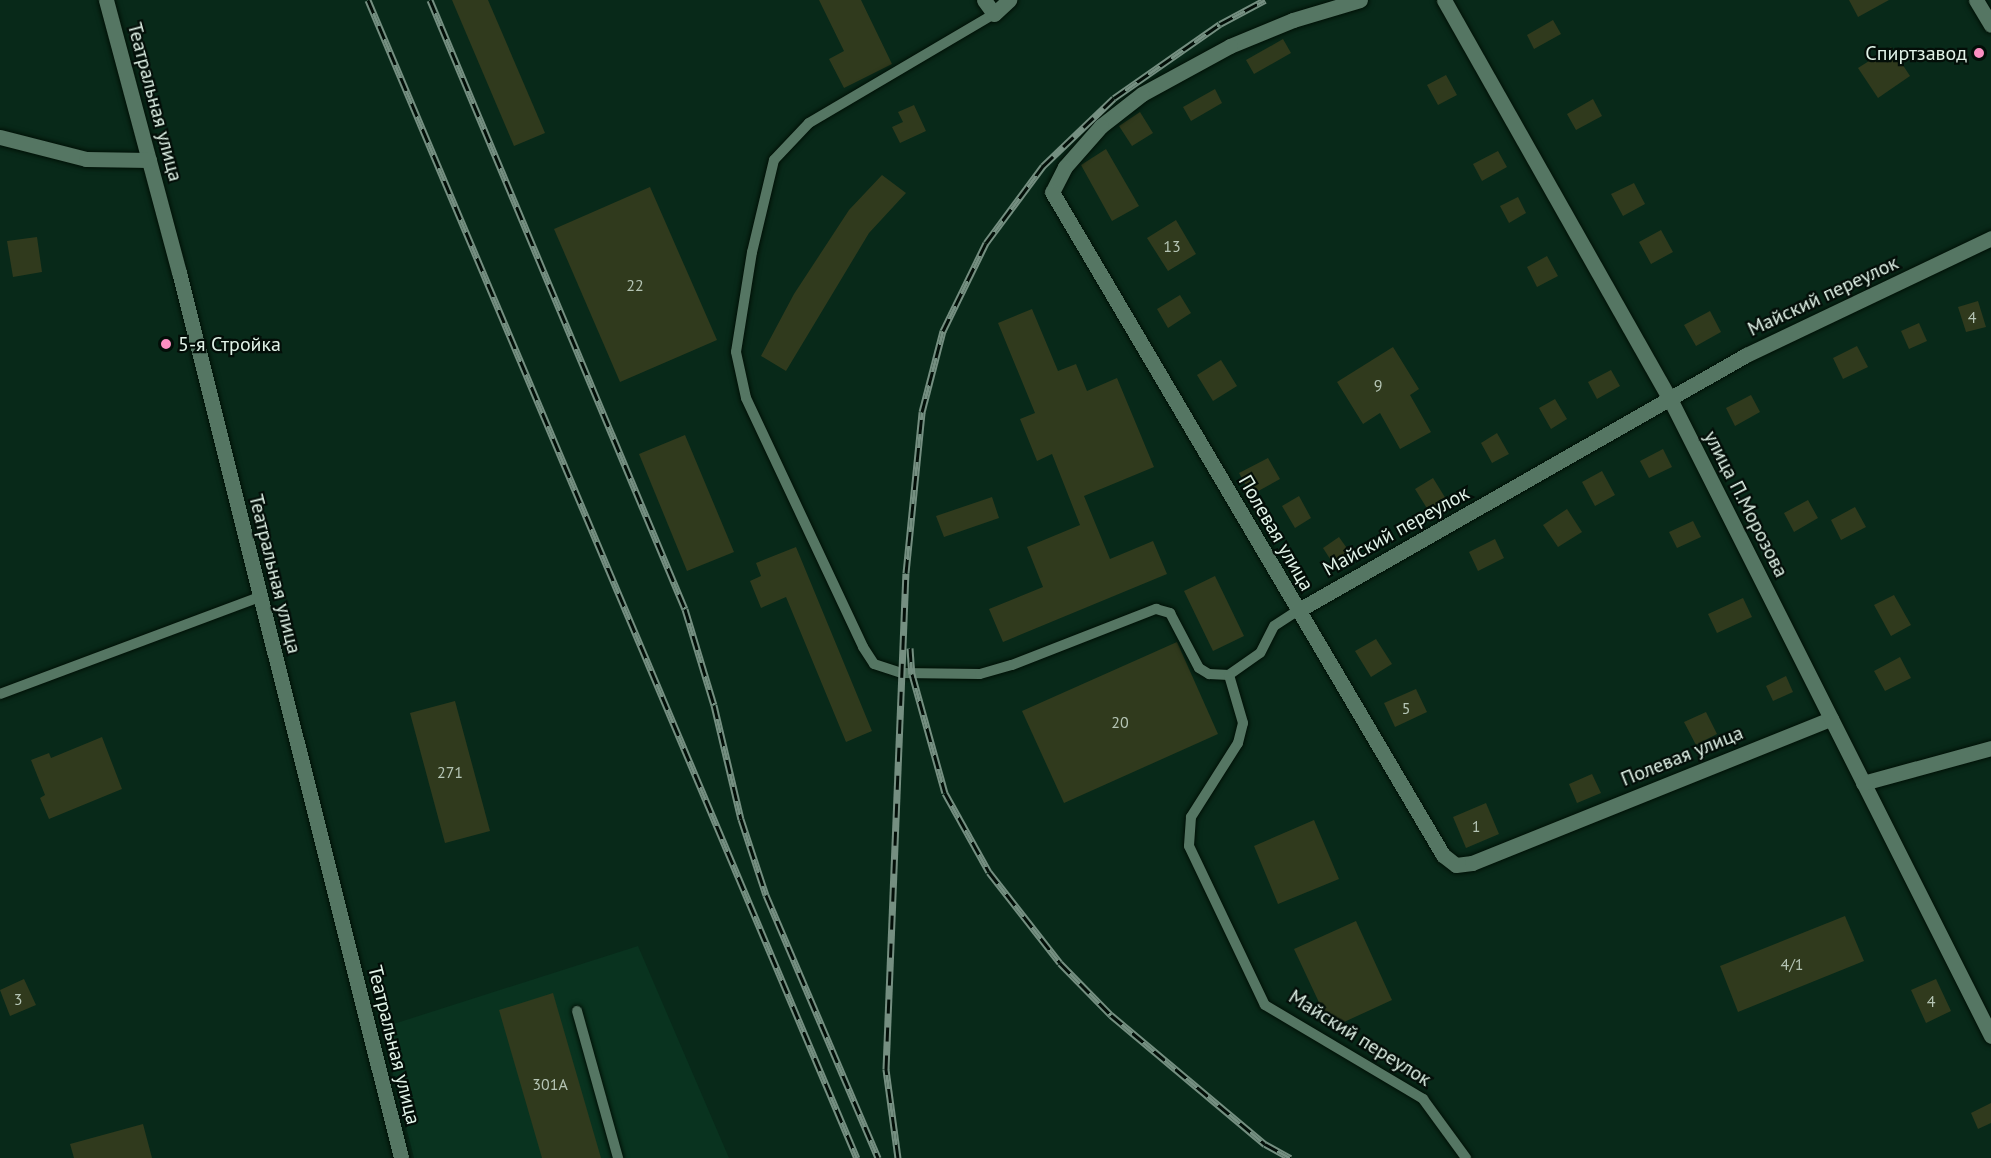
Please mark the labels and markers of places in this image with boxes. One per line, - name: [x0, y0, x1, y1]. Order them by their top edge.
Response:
- place label: Спиртзавод: [1865, 41, 1967, 65]
- marker: Спиртзавод: [1972, 46, 1986, 60]
- place label: 5-я Стройка: [178, 332, 281, 356]
- marker: 5-я Стройка: [159, 337, 173, 351]

